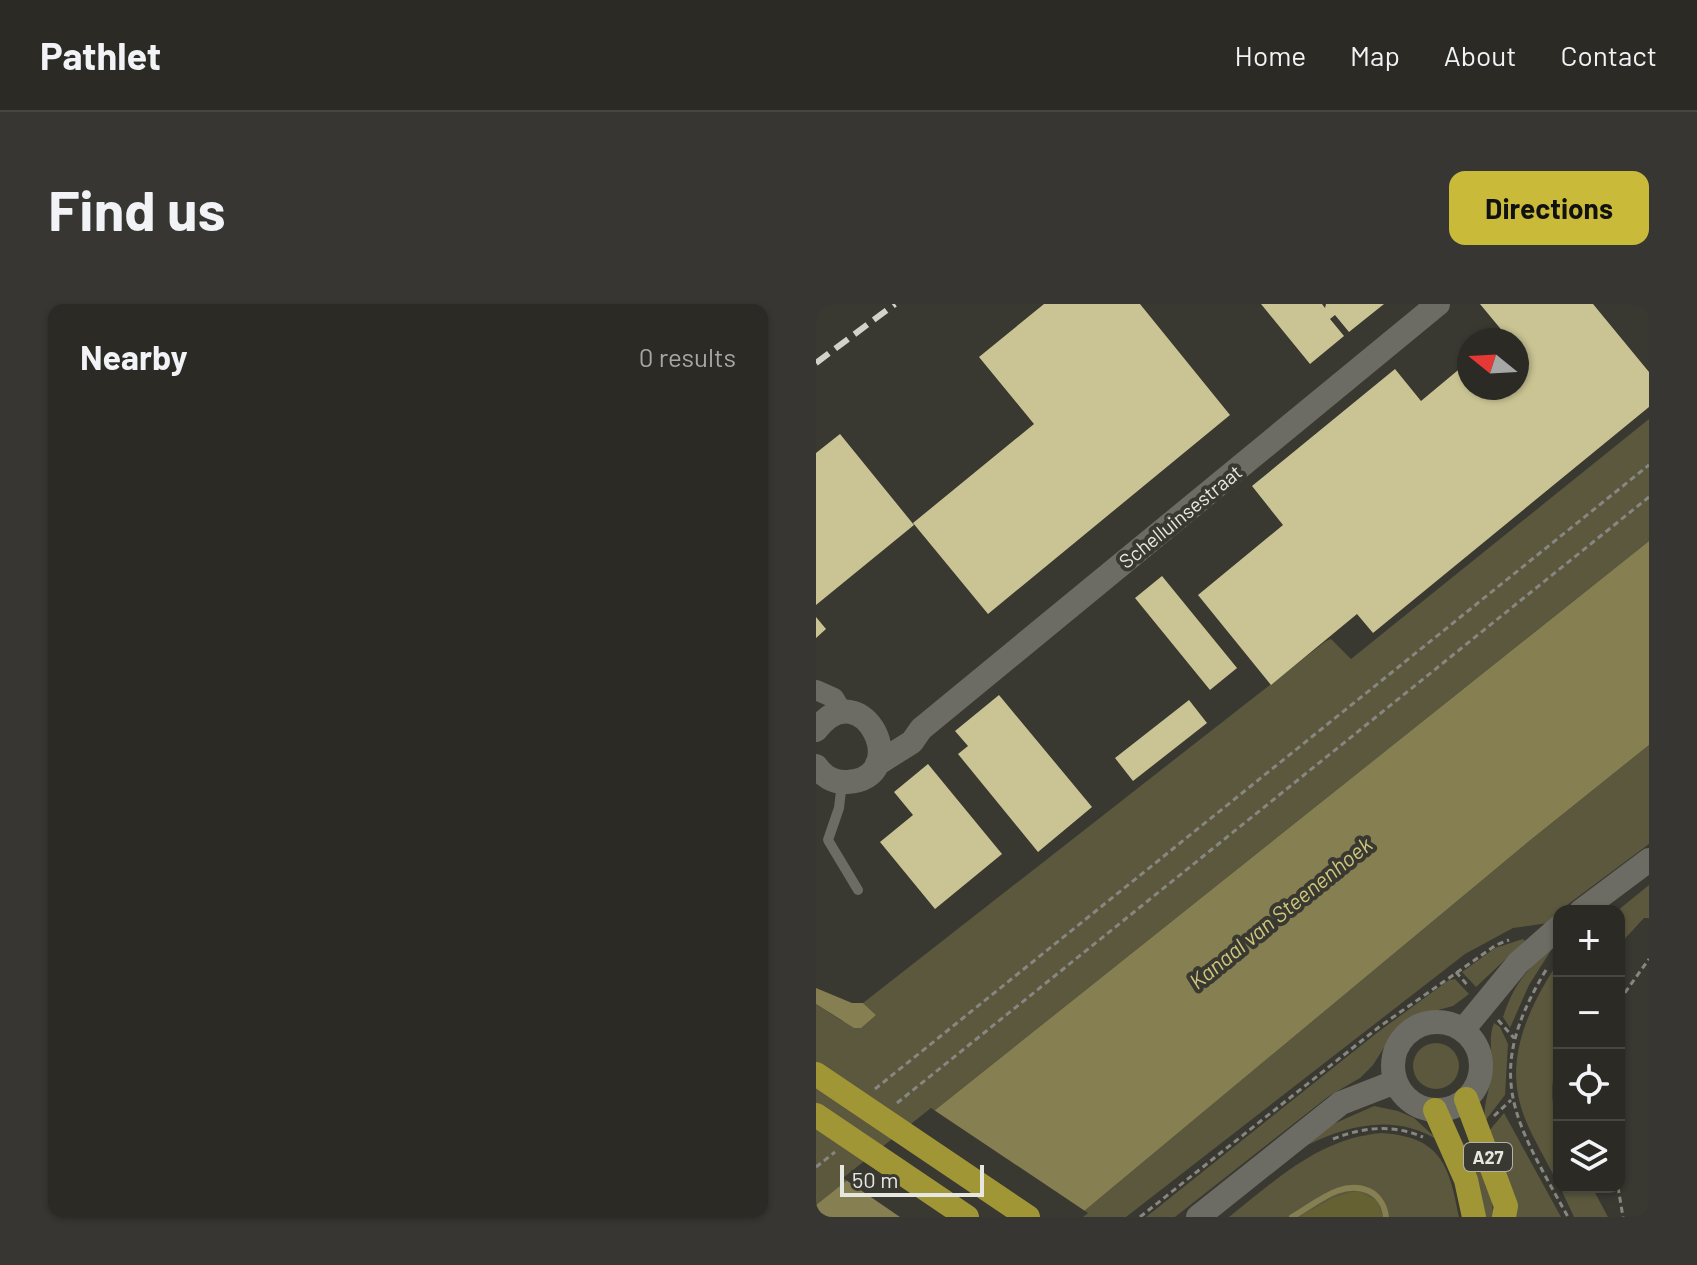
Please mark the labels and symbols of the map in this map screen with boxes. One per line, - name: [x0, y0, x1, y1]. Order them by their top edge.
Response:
- north arrow: [1457, 328, 1529, 400]
- street label: Schelluinsestraat: [1114, 459, 1246, 573]
- water label: Kanaal van Steenenhoek: [1183, 830, 1377, 994]
- road number: A27: [1464, 1143, 1512, 1171]
- scale bar: [840, 1161, 984, 1197]

